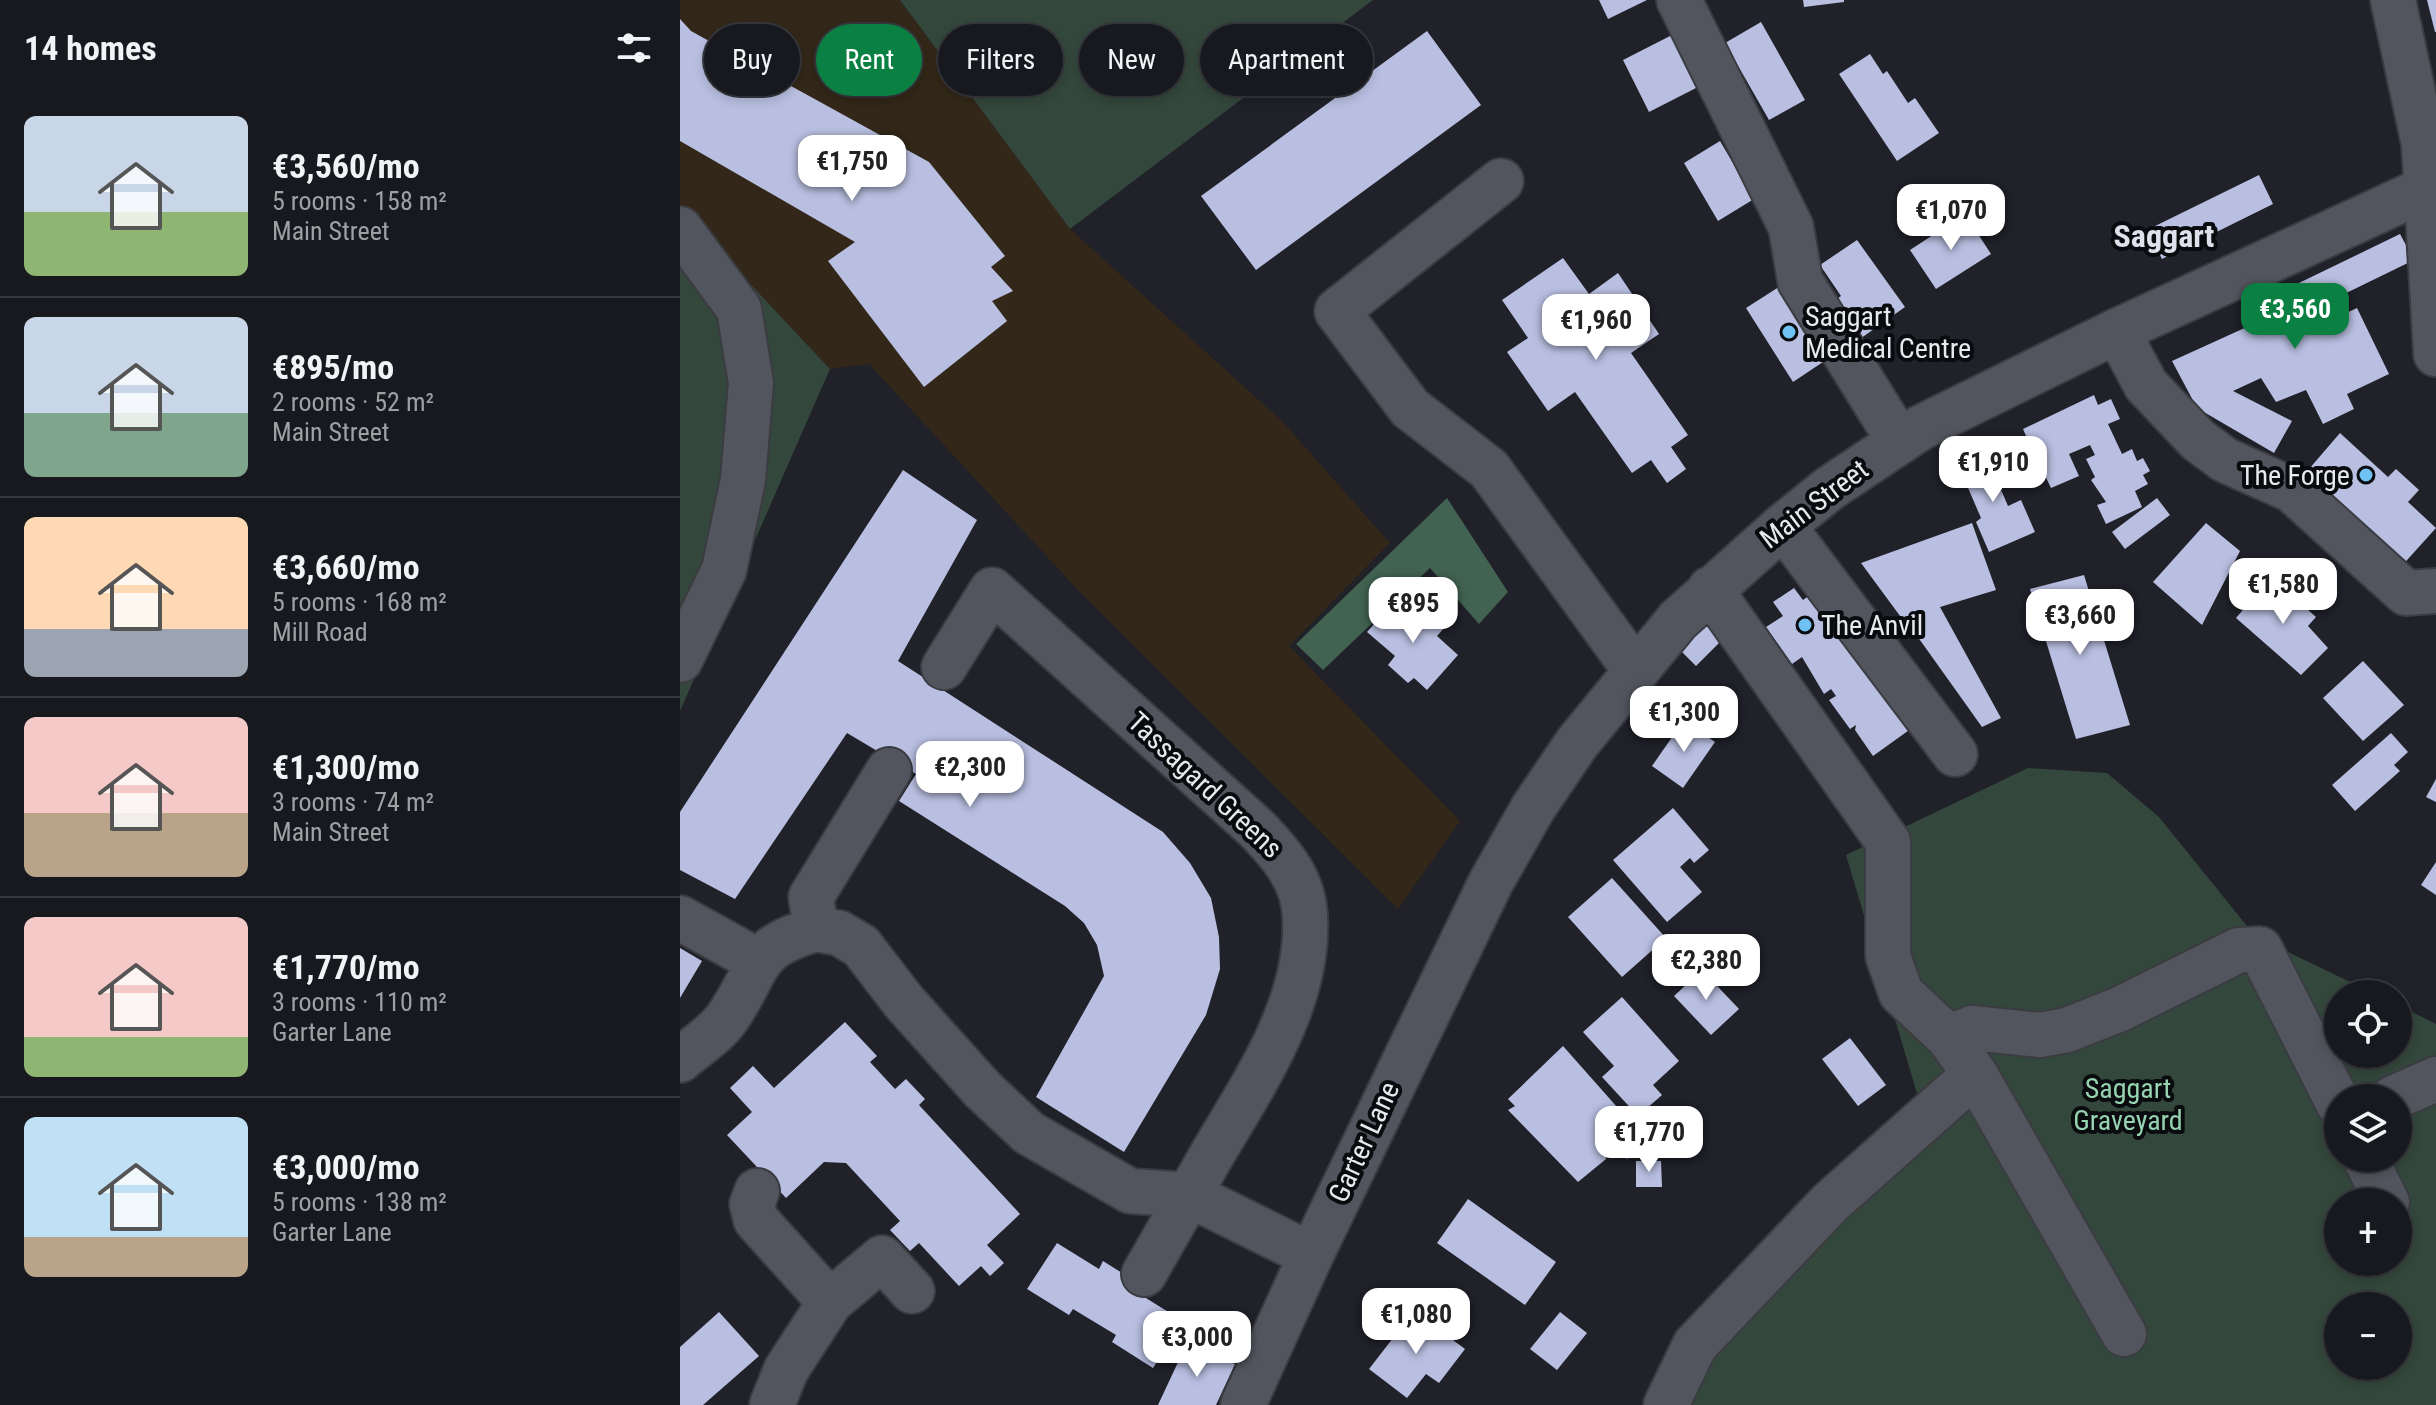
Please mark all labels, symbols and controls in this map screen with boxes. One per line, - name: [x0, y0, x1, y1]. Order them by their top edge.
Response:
- chip: Buy: [704, 24, 800, 96]
- chip: Rent: [816, 24, 922, 96]
- chip: Filters: [938, 24, 1063, 96]
- chip: New: [1079, 24, 1184, 96]
- chip: Apartment: [1200, 24, 1373, 96]
- icon: filters: [612, 26, 656, 70]
- text: 14 homes: [24, 28, 157, 68]
- pin: €1,750: [787, 135, 917, 203]
- text: €3,560/mo: [272, 146, 420, 186]
- text: €1,750: [816, 146, 888, 176]
- icon: home: [88, 148, 184, 244]
- pin: €1,070: [1886, 184, 2016, 252]
- text: 5 rooms · 158 m²: [272, 186, 447, 216]
- text: €1,070: [1915, 195, 1987, 225]
- text: Main Street: [272, 216, 390, 246]
- district label: Saggart: [2114, 217, 2215, 255]
- pin: €3,560: [2230, 283, 2360, 351]
- pin: €1,960: [1531, 294, 1661, 362]
- text: €3,560: [2259, 294, 2331, 324]
- place label: Saggart Medical Centre: [1805, 300, 1971, 365]
- text: €1,960: [1560, 305, 1632, 335]
- marker: Saggart Medical Centre: [1780, 323, 1798, 341]
- text: €895/mo: [272, 347, 394, 387]
- icon: home: [88, 349, 184, 445]
- text: 2 rooms · 52 m²: [272, 387, 434, 417]
- text: Main Street: [272, 417, 390, 447]
- pin: €1,910: [1928, 436, 2058, 504]
- text: €1,910: [1957, 447, 2029, 477]
- street label: Main Street: [1754, 453, 1874, 555]
- place label: The Forge: [2240, 459, 2350, 492]
- marker: The Forge: [2357, 466, 2375, 484]
- text: €3,660/mo: [272, 547, 420, 587]
- icon: home: [88, 549, 184, 645]
- pin: €1,580: [2218, 558, 2348, 626]
- text: €1,580: [2247, 569, 2319, 599]
- pin: €895: [1366, 577, 1460, 645]
- text: 5 rooms · 168 m²: [272, 587, 447, 617]
- text: €895: [1387, 588, 1439, 618]
- pin: €3,660: [2015, 589, 2145, 657]
- text: €3,660: [2044, 600, 2116, 630]
- place label: The Anvil: [1821, 609, 1923, 642]
- marker: The Anvil: [1796, 616, 1814, 634]
- text: Mill Road: [272, 617, 368, 647]
- pin: €1,300: [1619, 686, 1749, 754]
- text: €1,300: [1648, 697, 1720, 727]
- street label: Tassagard Greens: [1121, 705, 1289, 865]
- pin: €2,300: [905, 741, 1035, 809]
- text: €1,300/mo: [272, 747, 420, 787]
- icon: home: [88, 749, 184, 845]
- text: €2,300: [934, 752, 1006, 782]
- text: 3 rooms · 74 m²: [272, 787, 434, 817]
- text: Main Street: [272, 817, 390, 847]
- pin: €2,380: [1641, 934, 1771, 1002]
- text: €2,380: [1670, 945, 1742, 975]
- text: €1,770/mo: [272, 947, 420, 987]
- icon: home: [88, 949, 184, 1045]
- map controls: [2324, 980, 2412, 1380]
- button: locate: [2324, 980, 2412, 1068]
- text: 3 rooms · 110 m²: [272, 987, 447, 1017]
- text: Garter Lane: [272, 1017, 392, 1047]
- park label: Saggart Graveyard: [2073, 1072, 2183, 1137]
- street label: Garter Lane: [1322, 1077, 1406, 1207]
- button: layers: [2324, 1084, 2412, 1172]
- pin: €1,770: [1584, 1106, 1714, 1174]
- text: €1,770: [1613, 1117, 1685, 1147]
- text: €3,000/mo: [272, 1147, 420, 1187]
- icon: home: [88, 1149, 184, 1245]
- text: 5 rooms · 138 m²: [272, 1187, 447, 1217]
- button: +: [2324, 1188, 2412, 1276]
- text: Garter Lane: [272, 1217, 392, 1247]
- pin: €1,080: [1351, 1288, 1481, 1356]
- button: −: [2324, 1292, 2412, 1380]
- text: €1,080: [1380, 1299, 1452, 1329]
- pin: €3,000: [1132, 1311, 1262, 1379]
- text: €3,000: [1161, 1322, 1233, 1352]

